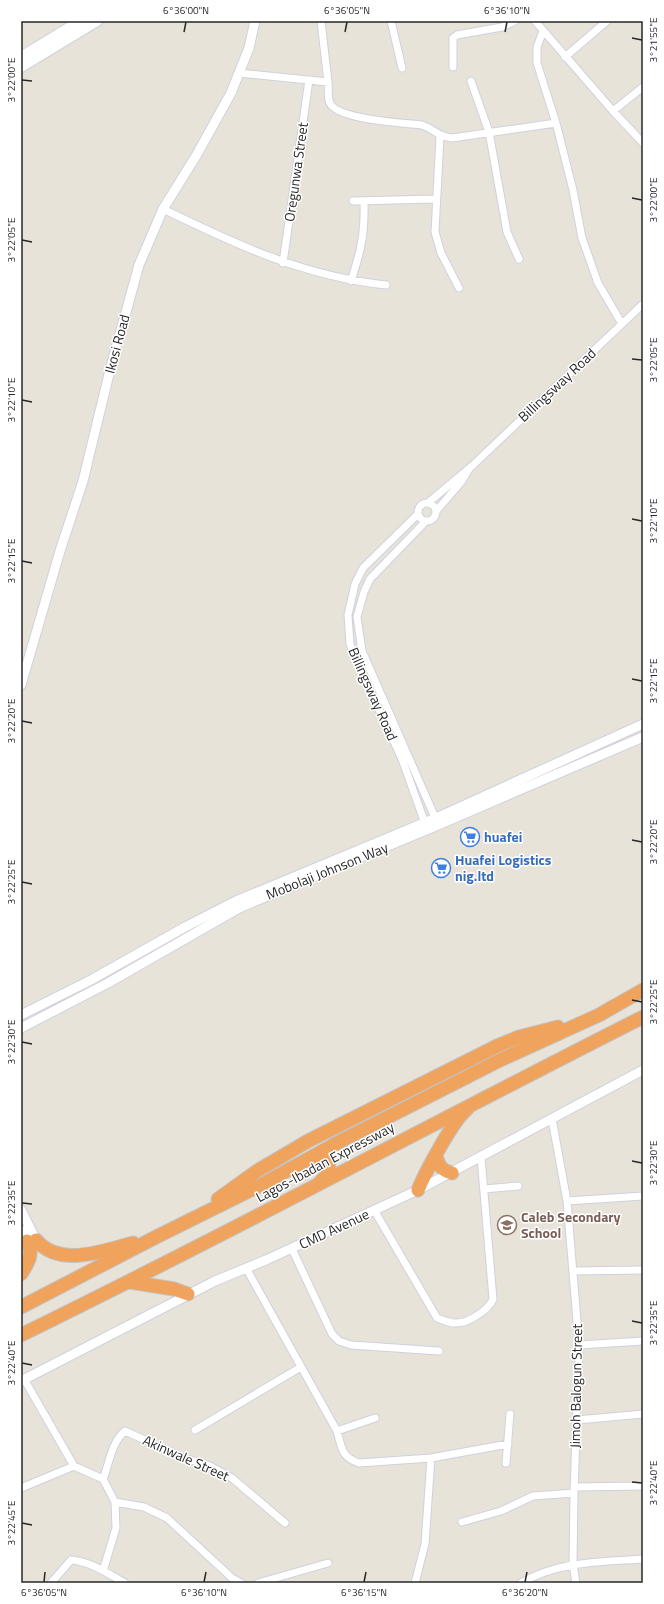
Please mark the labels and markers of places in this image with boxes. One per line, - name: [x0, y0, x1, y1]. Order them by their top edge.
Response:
- supermarket icon: huafei: [459, 826, 481, 848]
- place label: huafei: [484, 826, 522, 847]
- place label: Huafei Logistics nig.ltd: [455, 849, 552, 886]
- supermarket icon: Huafei Logistics nig.ltd: [430, 857, 452, 879]
- place label: Caleb Secondary School: [521, 1206, 621, 1243]
- school or university icon: Caleb Secondary School: [496, 1214, 518, 1236]

